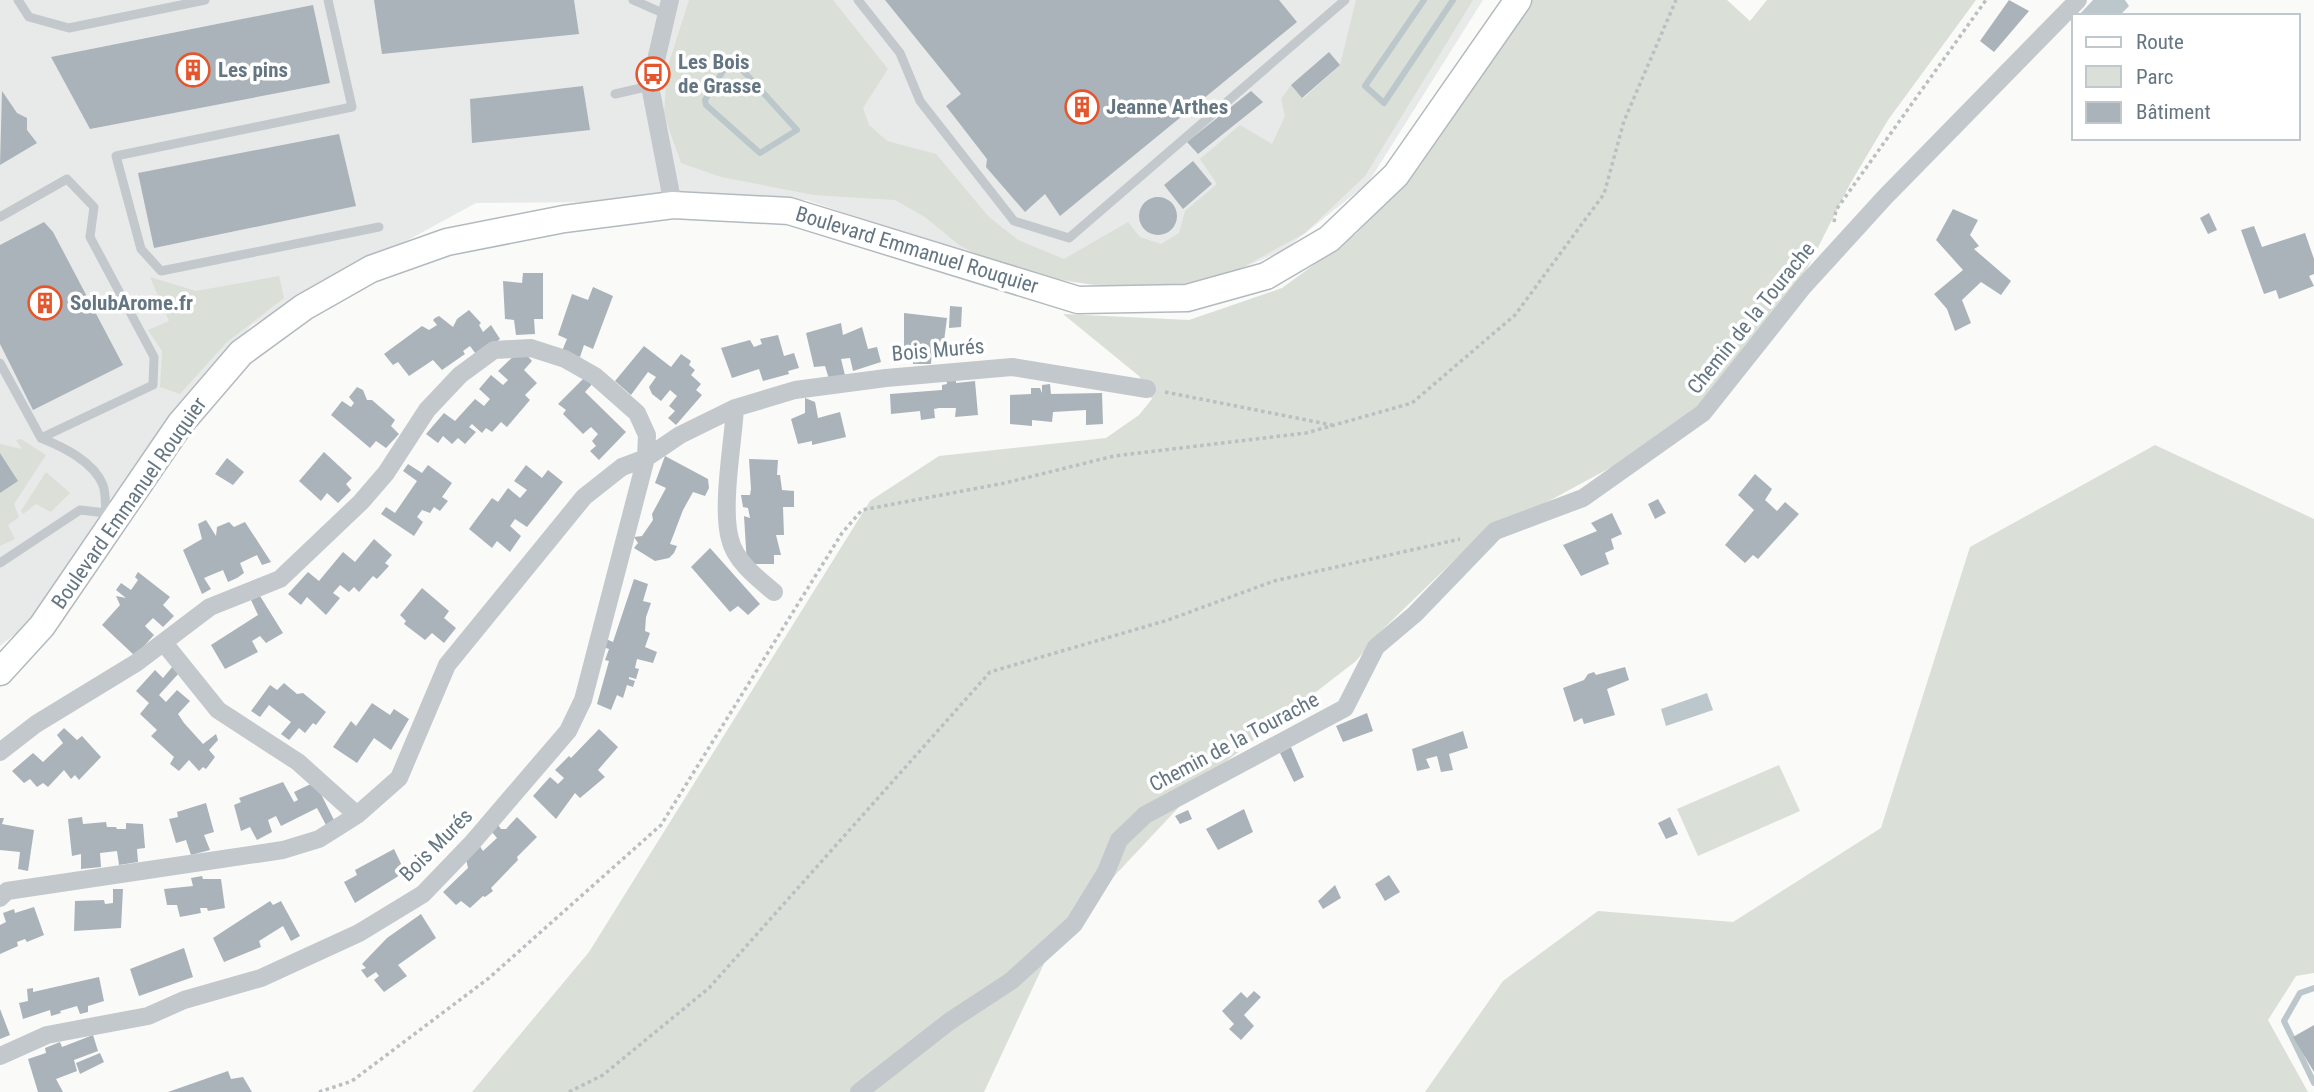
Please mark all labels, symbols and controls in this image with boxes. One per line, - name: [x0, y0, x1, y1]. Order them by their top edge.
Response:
- legend: [2072, 14, 2300, 140]
- text: Route: [2136, 30, 2184, 54]
- place label: Les Bois de Grasse: [678, 50, 761, 98]
- building icon: Les pins: [174, 51, 212, 89]
- bus stop icon: Les Bois de Grasse: [634, 55, 672, 93]
- place label: Les pins: [218, 58, 288, 82]
- text: Parc: [2136, 65, 2174, 89]
- building icon: Jeanne Arthes: [1063, 88, 1101, 126]
- place label: Jeanne Arthes: [1106, 95, 1228, 119]
- text: Bâtiment: [2136, 100, 2211, 124]
- street label: Boulevard Emmanuel Rouquier: [793, 202, 1041, 298]
- street label: Chemin de la Tourache: [1682, 237, 1820, 399]
- building icon: SolubArome.fr: [26, 284, 64, 322]
- place label: SolubArome.fr: [70, 291, 193, 315]
- street label: Bois Murés: [891, 334, 985, 366]
- street label: Boulevard Emmanuel Rouquier: [47, 393, 211, 613]
- street label: Chemin de la Tourache: [1145, 687, 1323, 797]
- street label: Bois Murés: [395, 804, 477, 886]

